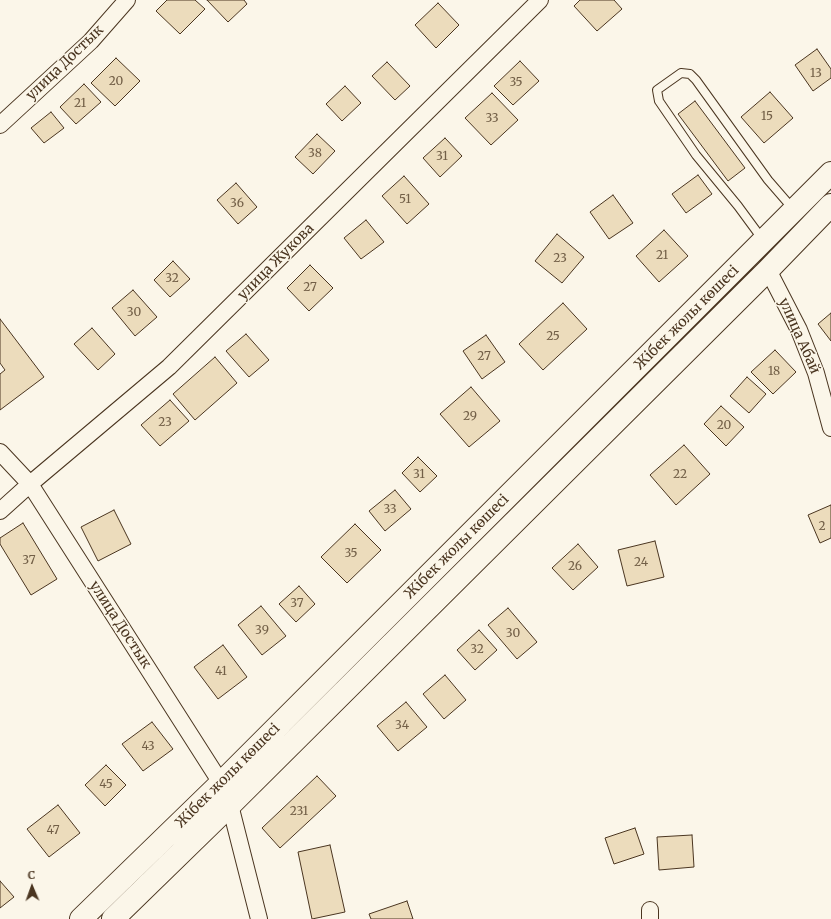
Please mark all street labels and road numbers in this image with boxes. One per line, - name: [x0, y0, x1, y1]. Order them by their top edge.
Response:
- street label: улица Достык: [23, 22, 107, 104]
- street label: улица Жукова: [234, 220, 318, 304]
- street label: Жібек жолы көшесі: [631, 262, 743, 374]
- street label: улица Абай: [775, 295, 823, 377]
- street label: Жібек жолы көшесі: [401, 491, 513, 603]
- street label: улица Достык: [85, 578, 155, 672]
- street label: Жібек жолы көшесі: [172, 720, 284, 832]

